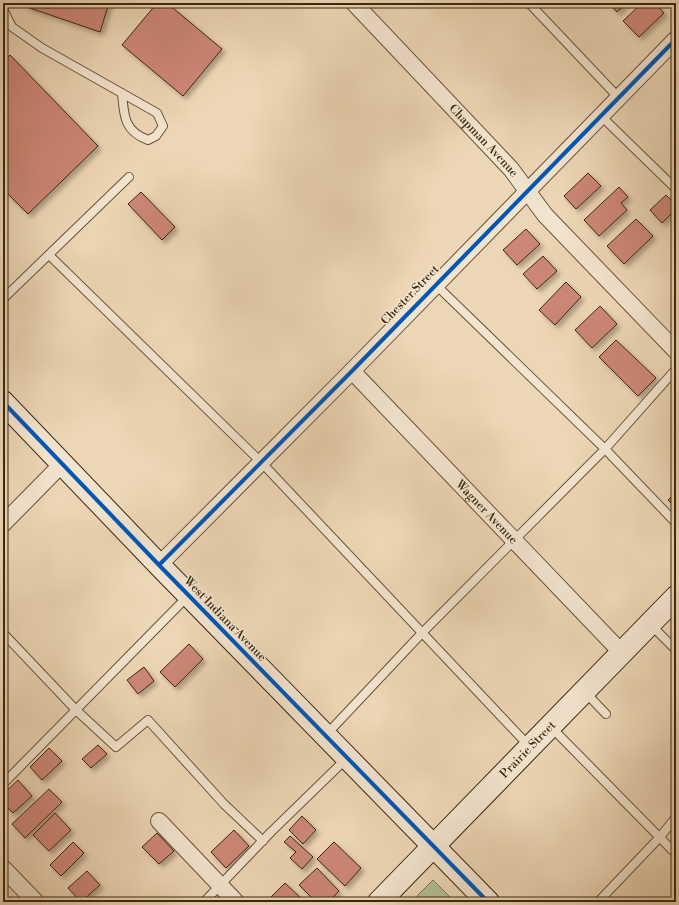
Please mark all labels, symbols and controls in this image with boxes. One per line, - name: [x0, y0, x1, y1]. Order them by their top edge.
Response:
- street label: Chapman Avenue: [446, 101, 522, 180]
- street label: Chester Street: [378, 261, 443, 328]
- street label: Wagner Avenue: [452, 476, 521, 547]
- street label: West Indiana Avenue: [180, 573, 269, 665]
- street label: Prairie Street: [496, 717, 559, 781]

